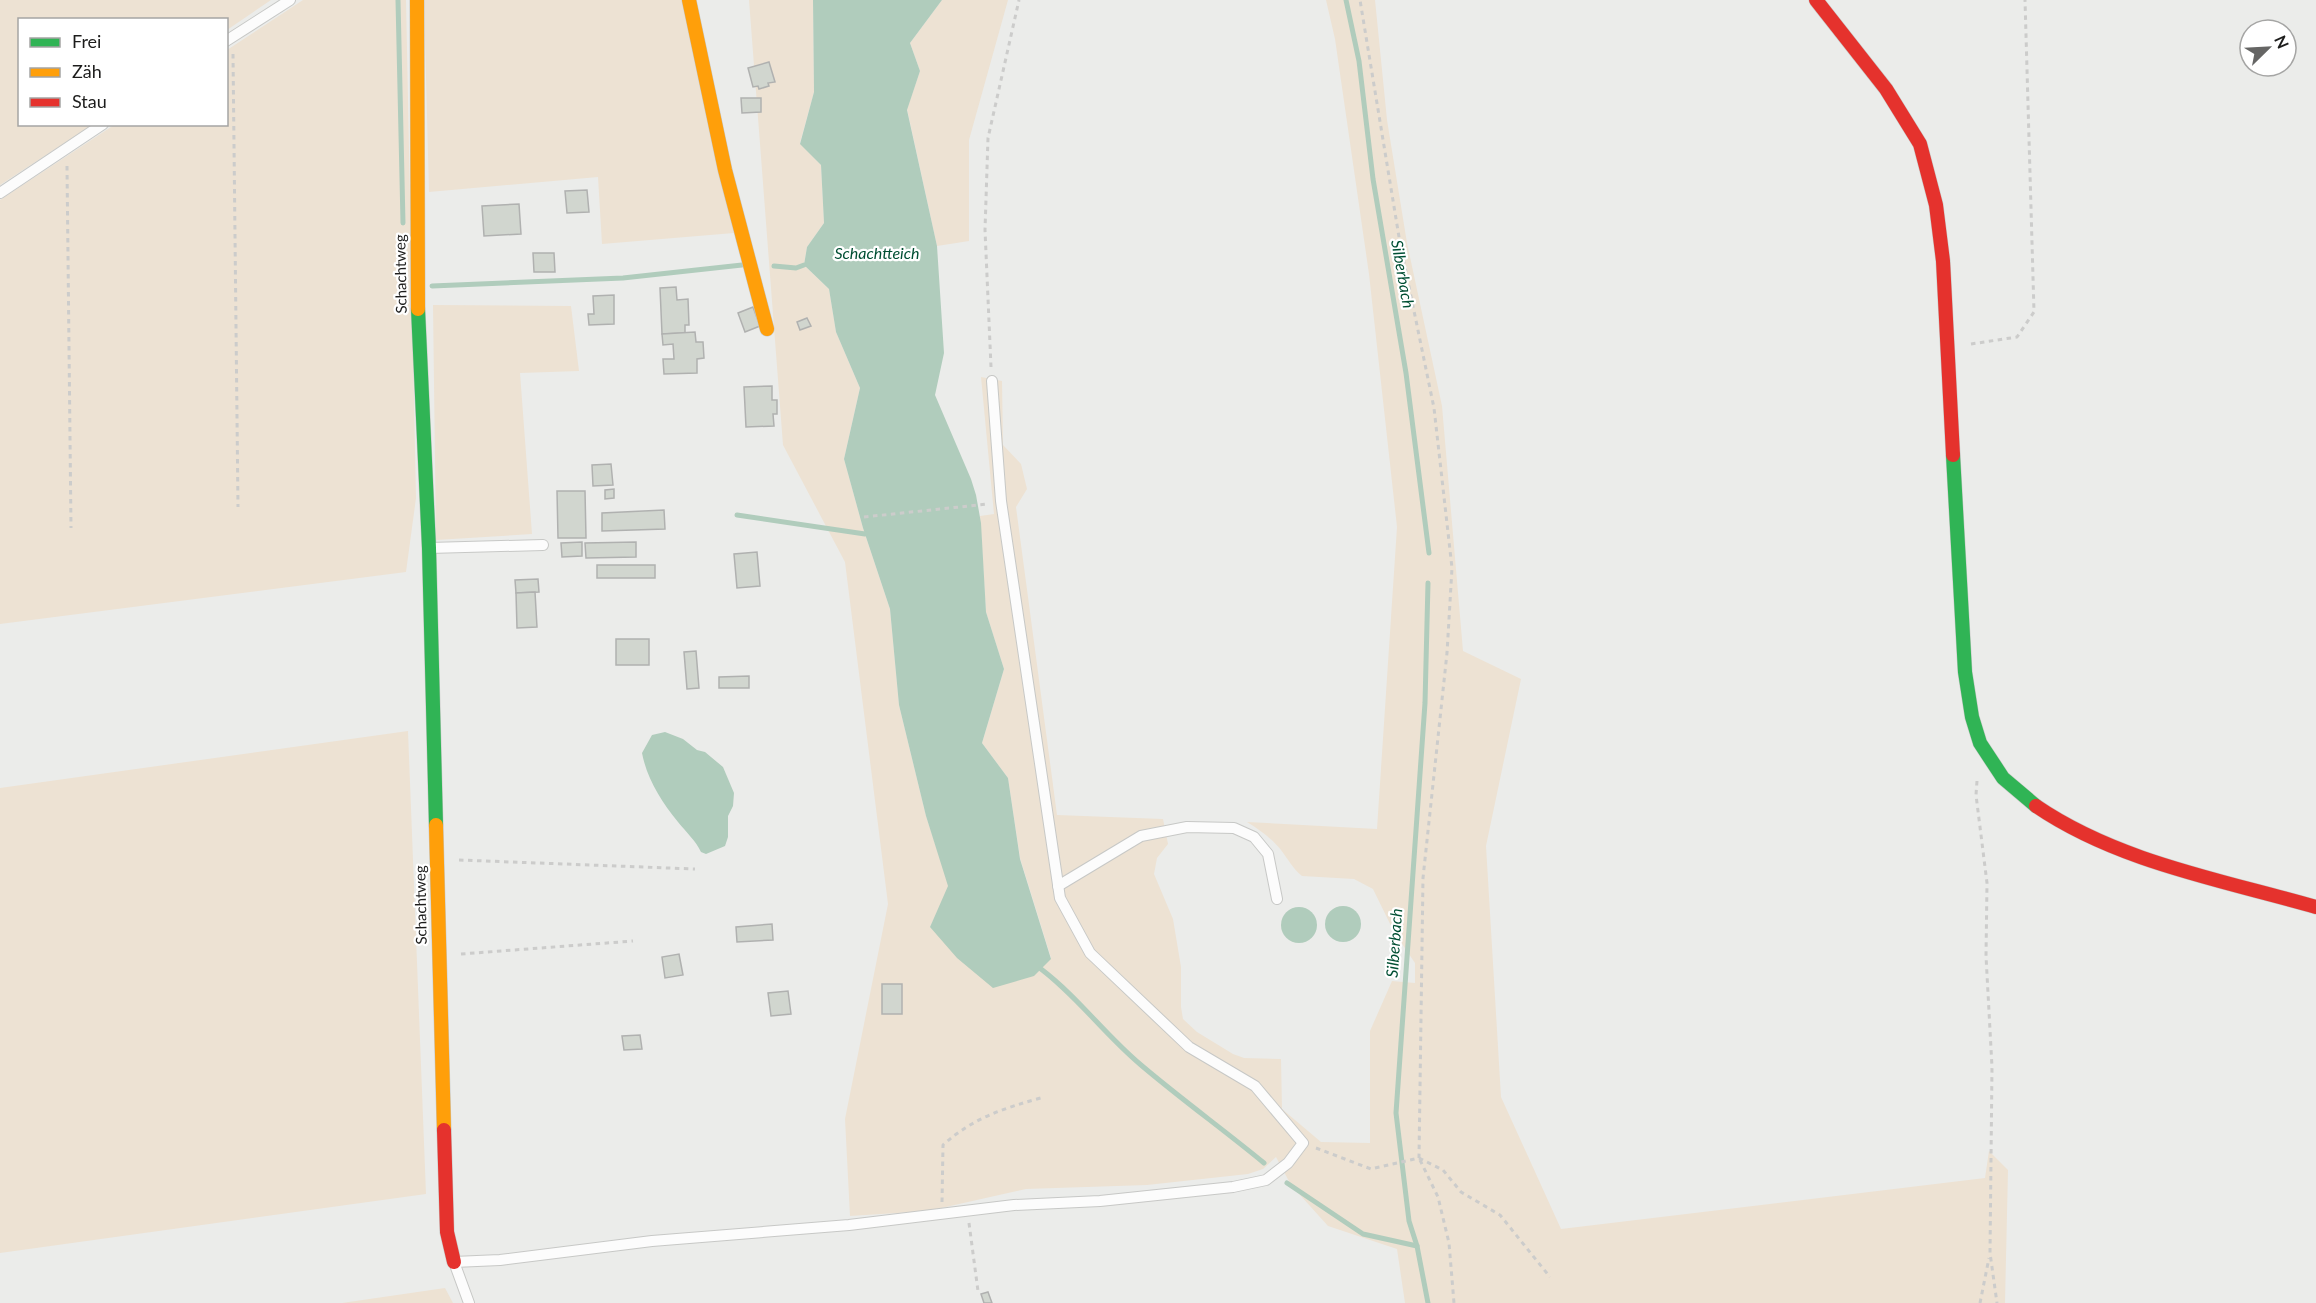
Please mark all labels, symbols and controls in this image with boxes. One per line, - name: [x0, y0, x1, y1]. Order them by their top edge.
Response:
- legend: [18, 18, 228, 126]
- north arrow: [2238, 18, 2298, 78]
- text: Frei: [72, 30, 101, 52]
- text: N: [2271, 32, 2293, 51]
- text: Zäh: [72, 60, 102, 82]
- text: Stau: [72, 90, 107, 112]
- street label: Schachtweg: [390, 234, 410, 314]
- water label: Silberbach: [1388, 238, 1419, 310]
- water label: Schachtteich: [834, 243, 920, 262]
- street label: Schachtweg: [410, 865, 430, 945]
- water label: Silberbach: [1382, 908, 1405, 978]

